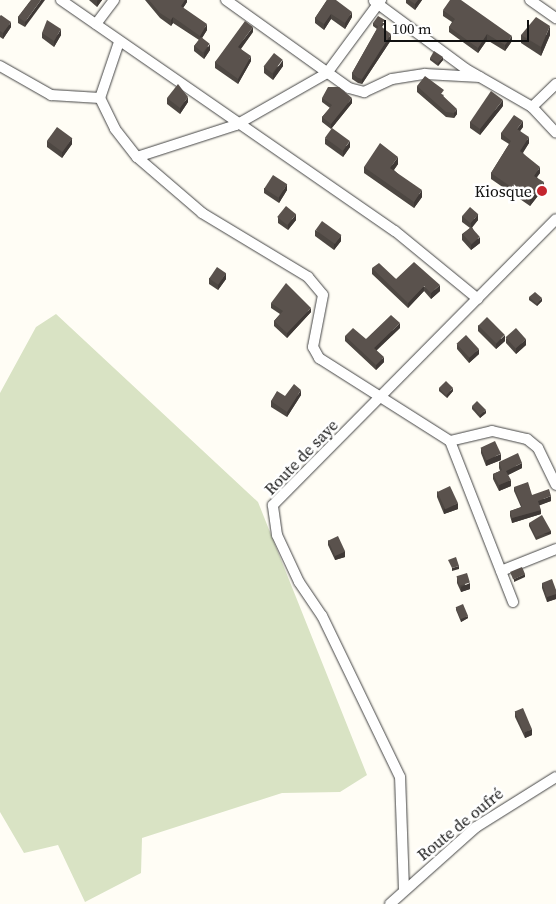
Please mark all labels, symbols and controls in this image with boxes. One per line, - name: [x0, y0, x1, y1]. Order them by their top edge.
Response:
- scale bar: [386, 10, 531, 42]
- text: 100 m: [392, 18, 432, 39]
- place label: Kiosque: [475, 181, 532, 201]
- marker: Kiosque: [536, 185, 548, 197]
- street label: Route de saye: [260, 415, 342, 499]
- street label: Route de oufré: [413, 784, 507, 864]

